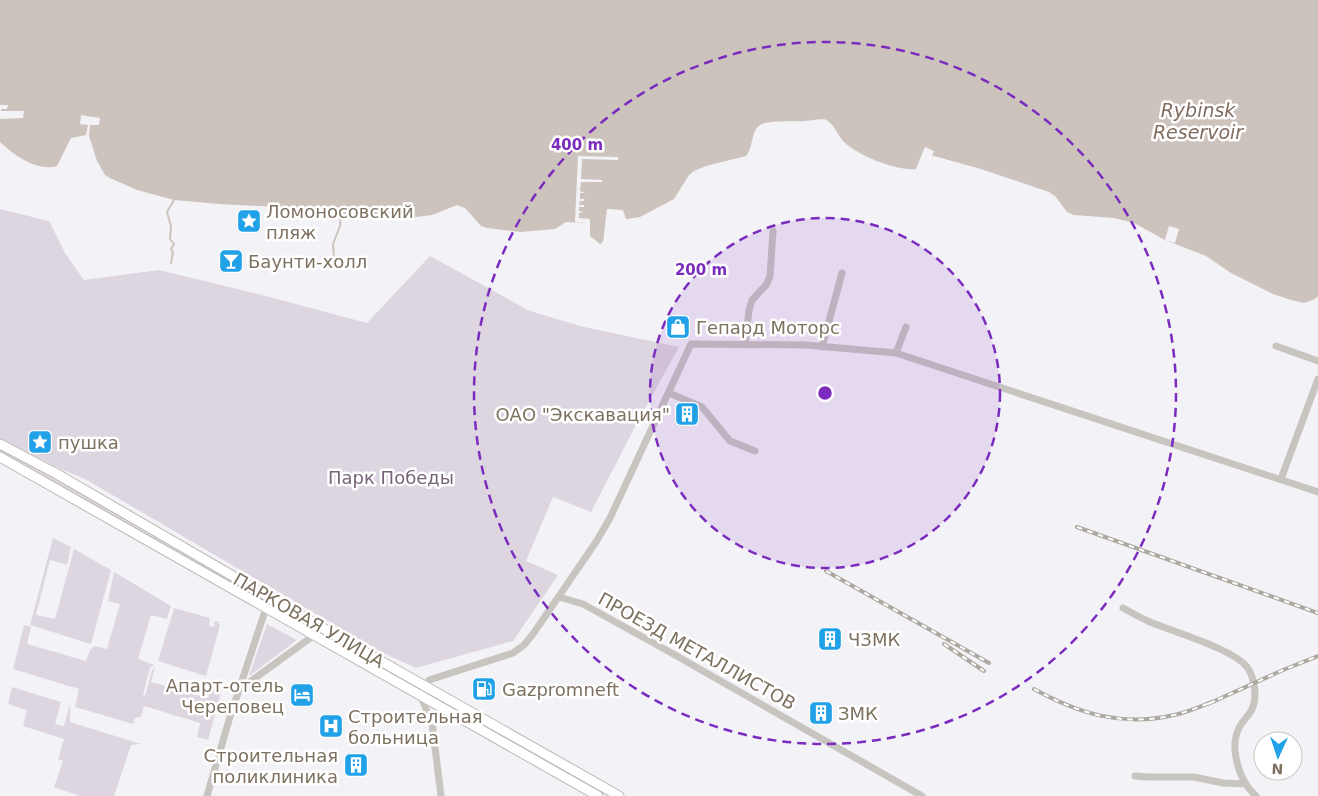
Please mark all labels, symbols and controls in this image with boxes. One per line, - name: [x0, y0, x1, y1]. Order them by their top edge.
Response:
- water label: Rybinsk Reservoir: [1153, 99, 1244, 143]
- text: 400 m: [551, 136, 603, 154]
- place label: Ломоносовский пляж: [266, 201, 414, 243]
- place icon: Ломоносовский пляж: [236, 208, 262, 234]
- bar icon: Баунти-холл: [218, 248, 244, 274]
- place label: Баунти-холл: [248, 251, 367, 272]
- text: 200 m: [675, 261, 727, 279]
- shop icon: Гепард Моторс: [665, 314, 691, 340]
- place label: Гепард Моторс: [696, 317, 840, 338]
- centre of rings: [816, 384, 834, 402]
- building icon: ОАО "Экскавация": [674, 401, 700, 427]
- place label: ОАО "Экскавация": [495, 404, 670, 425]
- place icon: пушка: [27, 429, 53, 455]
- place label: пушка: [58, 432, 119, 453]
- park label: Парк Победы: [328, 467, 454, 488]
- street label: ПАРКОВАЯ УЛИЦА: [230, 568, 389, 672]
- street label: ПРОЕЗД МЕТАЛЛИСТОВ: [595, 588, 799, 714]
- building icon: ЧЗМК: [817, 626, 843, 652]
- place label: ЧЗМК: [848, 629, 900, 650]
- place label: Апарт-отель Череповец: [166, 675, 284, 717]
- fuel station icon: Gazpromneft: [471, 676, 497, 702]
- place label: Gazpromneft: [502, 679, 619, 700]
- hotel icon: Апарт-отель Череповец: [289, 682, 315, 708]
- building icon: ЗМК: [808, 700, 834, 726]
- place label: ЗМК: [838, 703, 878, 724]
- place label: Строительная больница: [348, 706, 483, 748]
- hospital icon: Строительная больница: [318, 713, 344, 739]
- north arrow: [1253, 731, 1303, 781]
- place label: Строительная поликлиника: [204, 745, 338, 787]
- building icon: Строительная поликлиника: [343, 752, 369, 778]
- text: N: [1271, 761, 1284, 777]

